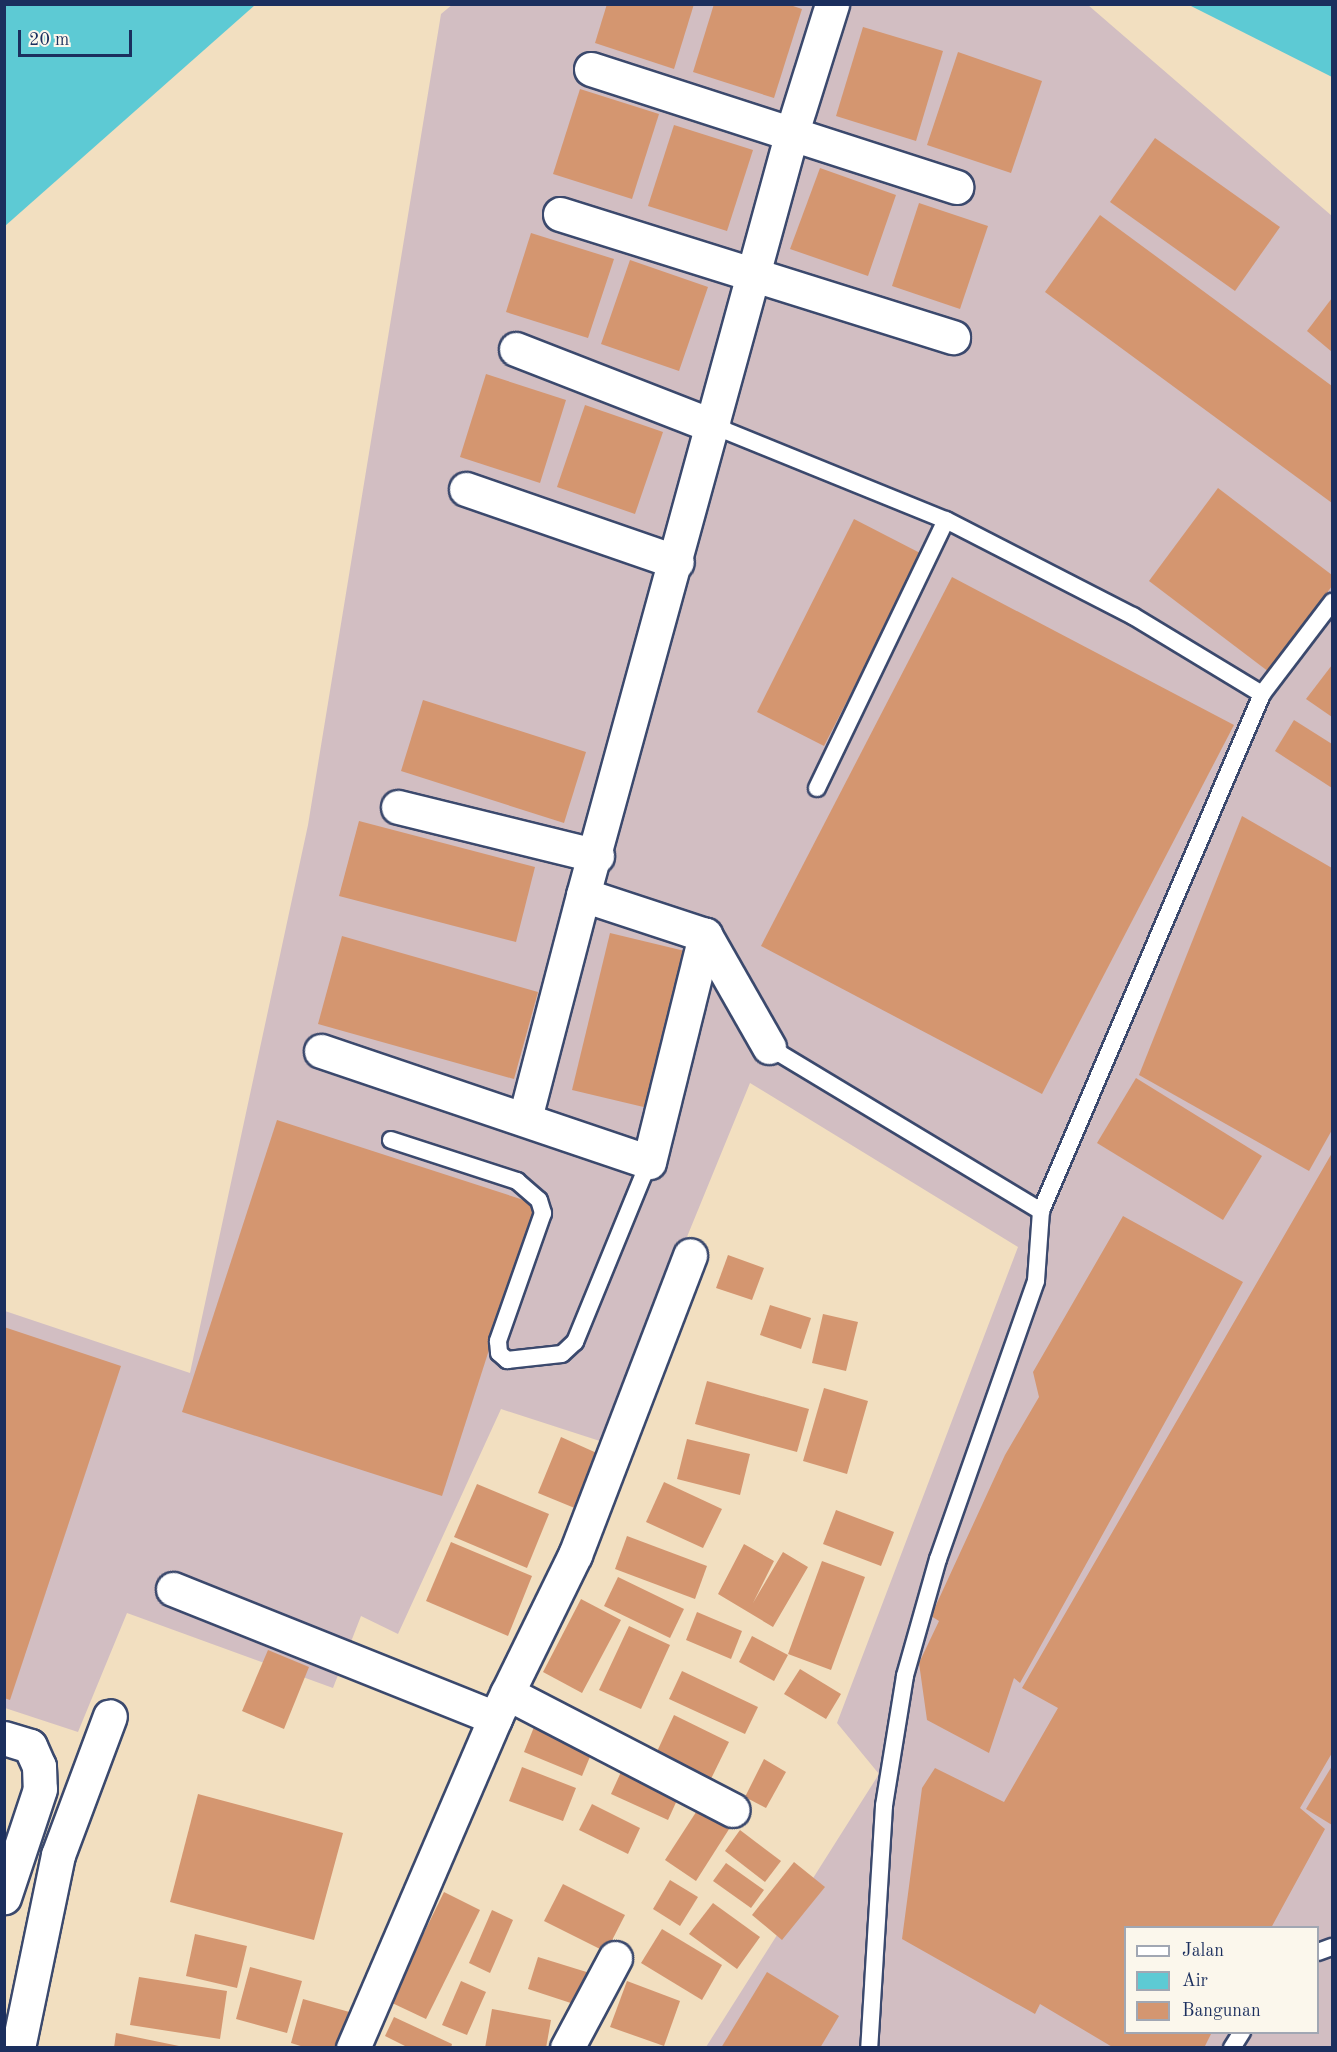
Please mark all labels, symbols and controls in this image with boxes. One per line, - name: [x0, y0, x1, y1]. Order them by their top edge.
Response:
- scale bar: [21, 18, 135, 56]
- text: 20 m: [29, 31, 69, 49]
- legend: [1124, 1926, 1319, 2034]
- text: Jalan: [1182, 1942, 1224, 1960]
- text: Air: [1182, 1972, 1208, 1990]
- text: Bangunan: [1182, 2002, 1261, 2020]

